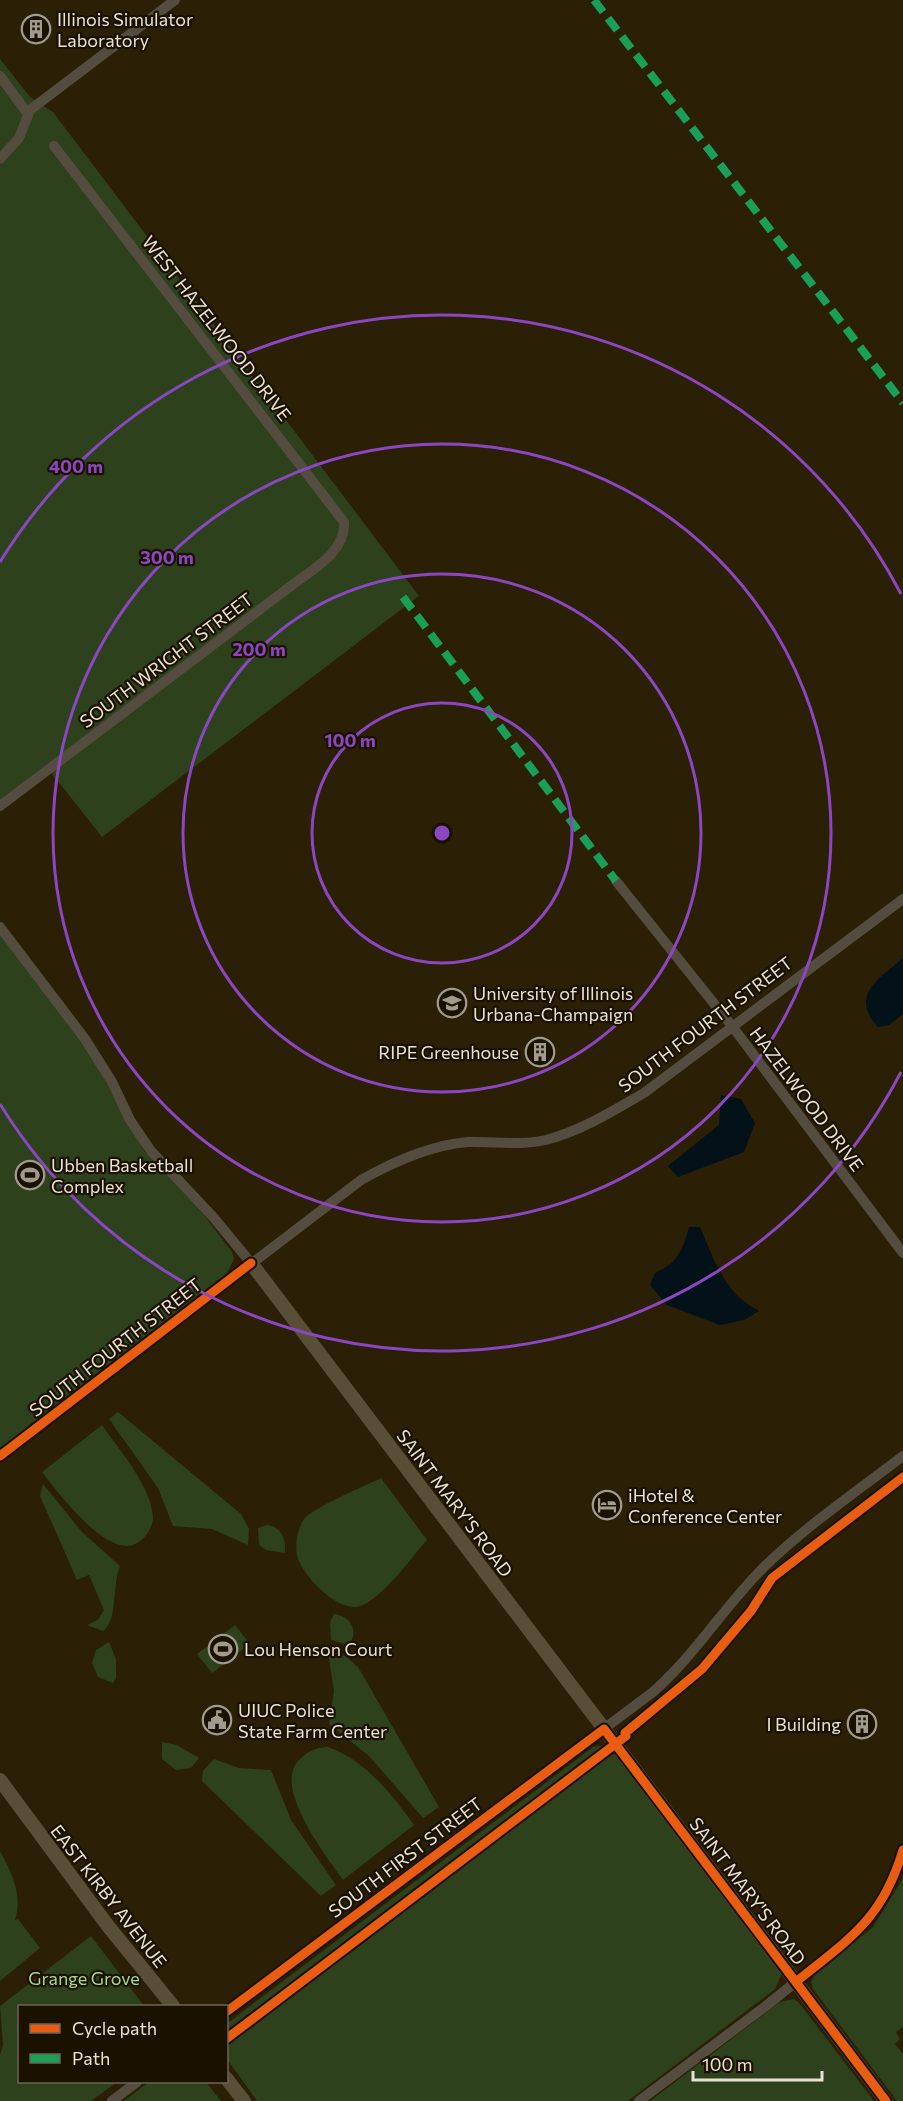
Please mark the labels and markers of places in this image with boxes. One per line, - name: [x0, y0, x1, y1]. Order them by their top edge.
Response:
- place label: Illinois Simulator Laboratory: [57, 8, 193, 51]
- building icon: Illinois Simulator Laboratory: [20, 13, 52, 45]
- centre of rings: [432, 823, 452, 843]
- place label: University of Illinois Urbana-Champaign: [473, 982, 633, 1025]
- school or university icon: University of Illinois Urbana-Champaign: [436, 987, 468, 1019]
- building icon: RIPE Greenhouse: [524, 1036, 556, 1068]
- place label: RIPE Greenhouse: [378, 1041, 519, 1063]
- place label: Ubben Basketball Complex: [51, 1154, 193, 1197]
- sports icon: Ubben Basketball Complex: [14, 1159, 46, 1191]
- place label: iHotel & Conference Center: [628, 1484, 782, 1527]
- hotel icon: iHotel & Conference Center: [591, 1489, 623, 1521]
- sports icon: Lou Henson Court: [207, 1633, 239, 1665]
- place label: Lou Henson Court: [244, 1638, 392, 1660]
- place label: UIUC Police State Farm Center: [238, 1699, 387, 1742]
- public building icon: UIUC Police State Farm Center: [201, 1704, 233, 1736]
- building icon: I Building: [846, 1708, 878, 1740]
- place label: I Building: [767, 1713, 841, 1735]

